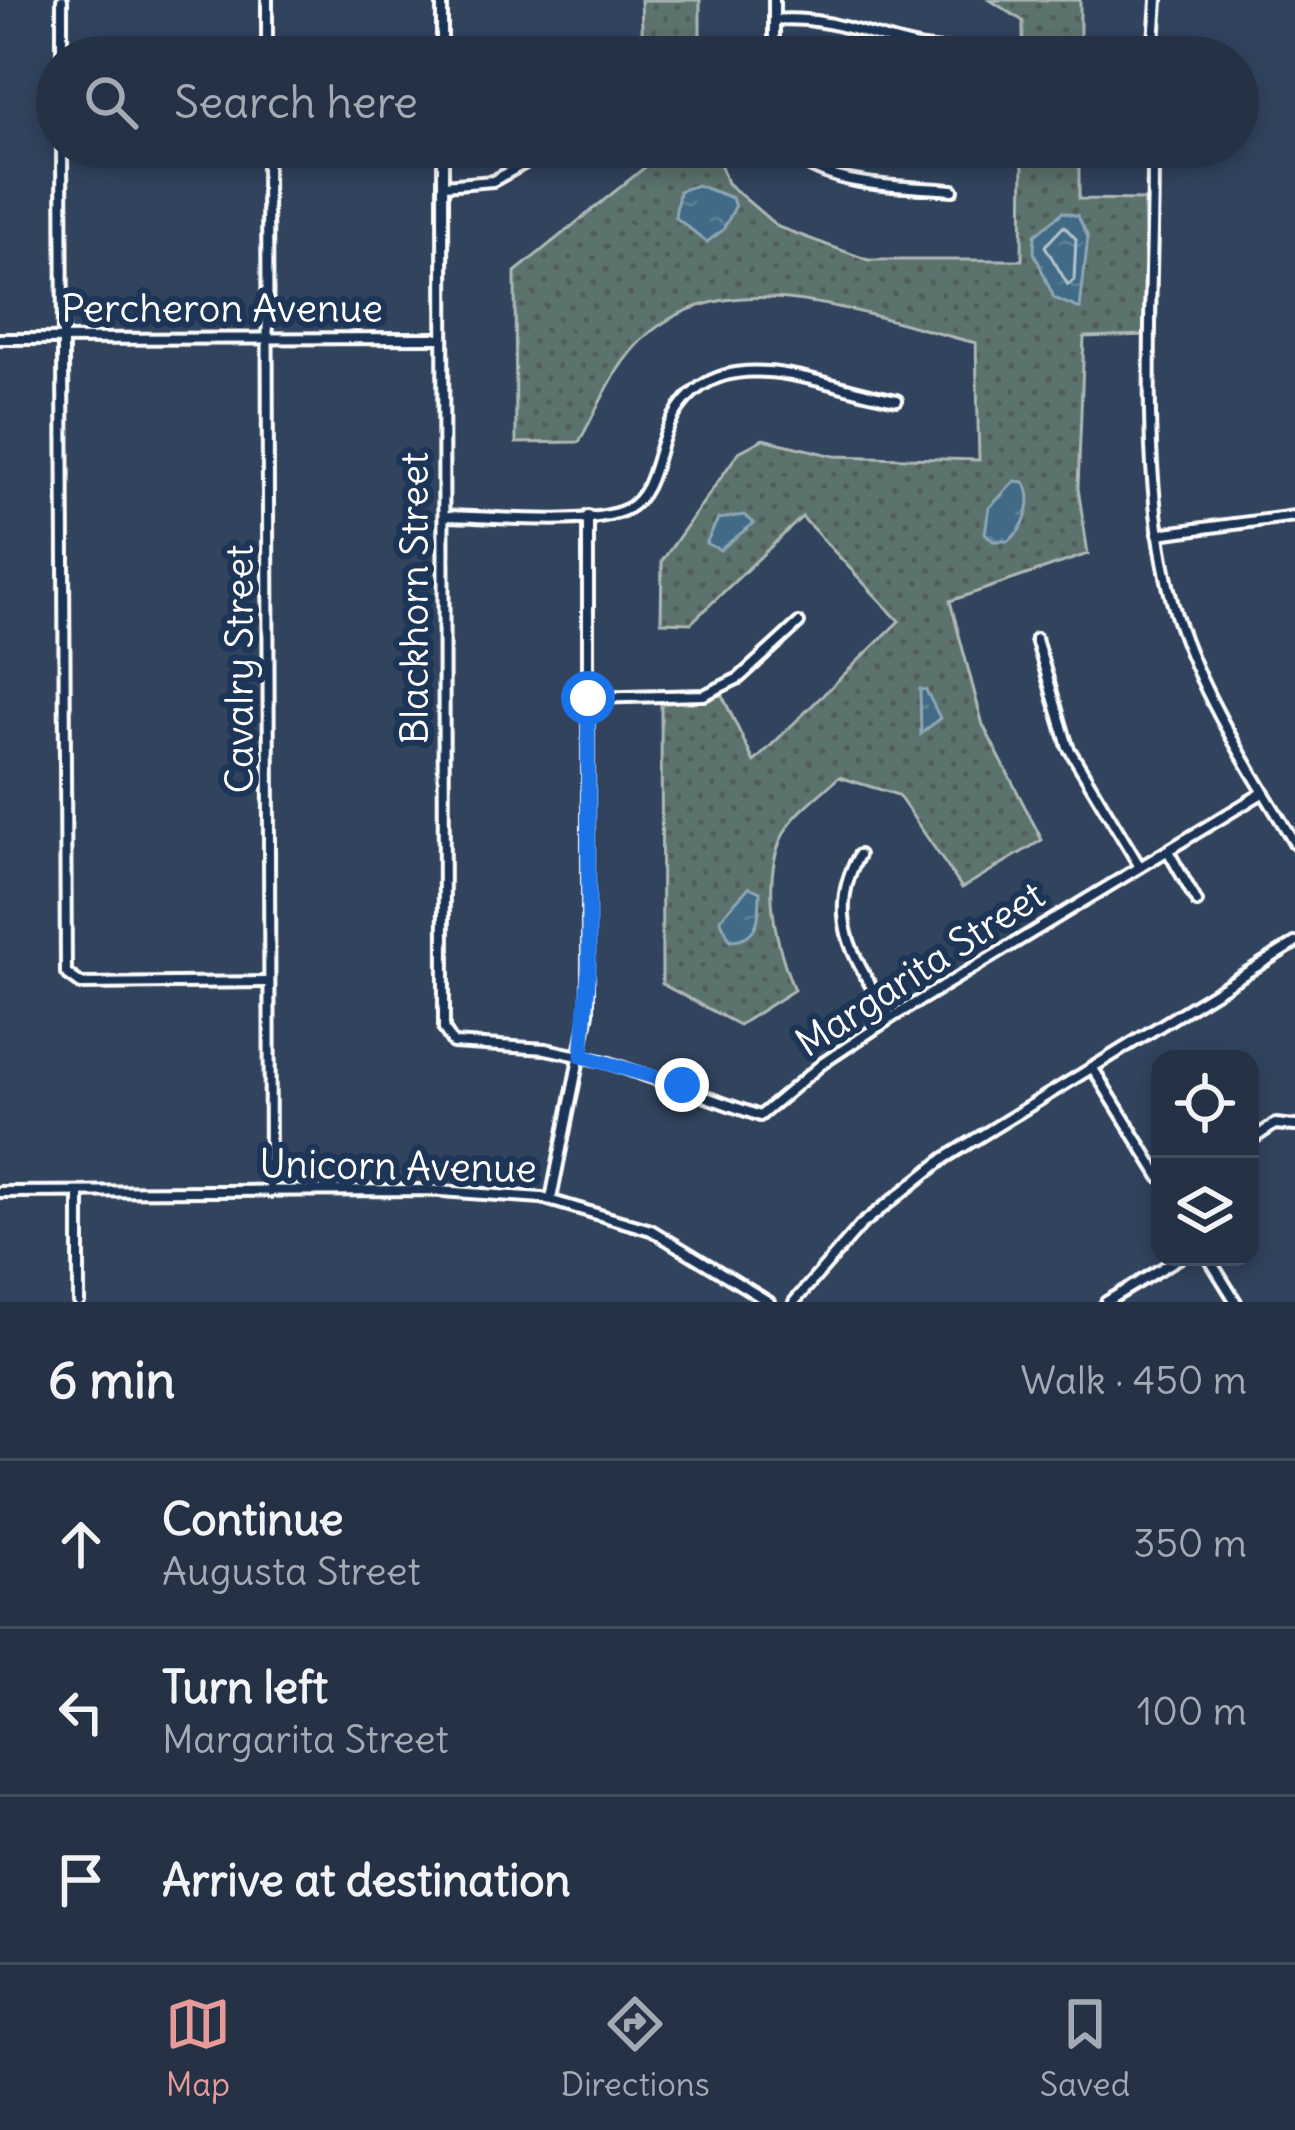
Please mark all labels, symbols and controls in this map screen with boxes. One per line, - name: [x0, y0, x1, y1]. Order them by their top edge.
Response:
- search box: [36, 36, 1259, 168]
- icon: search: [78, 69, 144, 135]
- text: Search here: [174, 74, 418, 130]
- street label: Percheron Avenue: [61, 284, 383, 333]
- street label: Blackhorn Street: [390, 452, 439, 744]
- street label: Cavalry Street: [215, 545, 264, 793]
- route start: [561, 671, 615, 725]
- street label: Margarita Street: [786, 870, 1054, 1068]
- map controls: [1151, 1050, 1259, 1266]
- button: locate: [1151, 1050, 1259, 1158]
- route end: [655, 1058, 709, 1112]
- street label: Unicorn Avenue: [259, 1139, 537, 1193]
- button: layers: [1151, 1158, 1259, 1266]
- text: 6 min: [48, 1348, 175, 1412]
- text: Walk · 450 m: [1021, 1356, 1247, 1405]
- text: Continue: [162, 1491, 344, 1547]
- icon: ahead: [48, 1511, 114, 1577]
- text: 350 m: [1133, 1519, 1247, 1568]
- text: Augusta Street: [162, 1547, 421, 1596]
- text: Turn left: [162, 1659, 328, 1715]
- icon: left: [48, 1679, 114, 1745]
- text: 100 m: [1137, 1687, 1247, 1736]
- text: Margarita Street: [162, 1715, 449, 1764]
- icon: arrive: [48, 1847, 114, 1913]
- text: Arrive at destination: [162, 1852, 571, 1908]
- tab: Map: [165, 1991, 231, 2105]
- tab: Directions: [561, 1991, 710, 2105]
- tab: Saved: [1040, 1991, 1130, 2105]

